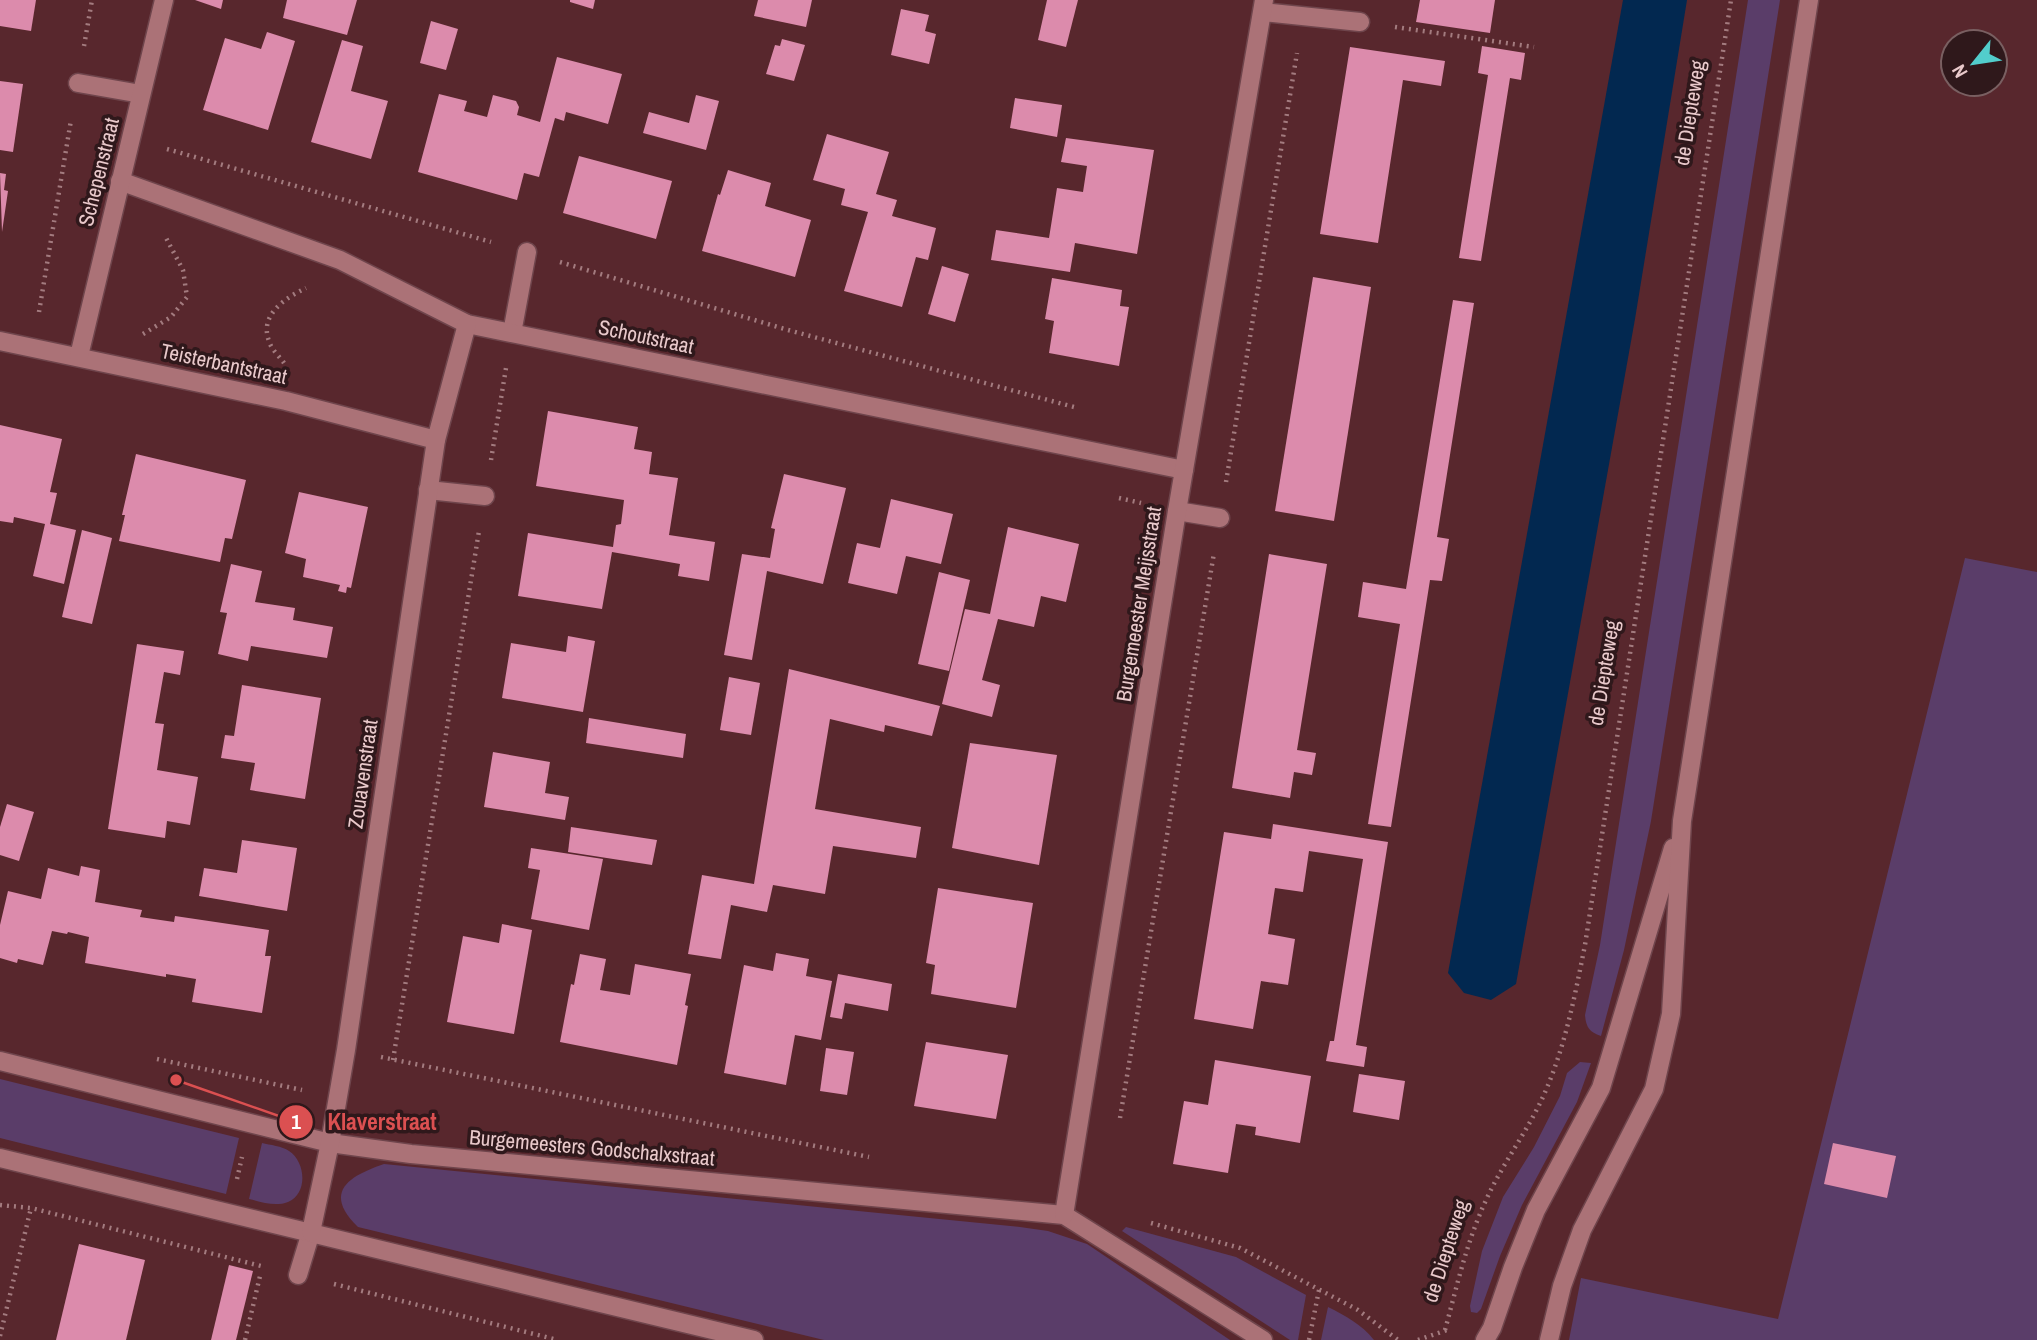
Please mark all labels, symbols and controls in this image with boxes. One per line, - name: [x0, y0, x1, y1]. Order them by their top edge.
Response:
- north arrow: [1939, 28, 2009, 98]
- street label: de Diepteweg: [1667, 58, 1712, 168]
- text: N: [1945, 60, 1973, 83]
- street label: Schepenstraat: [71, 114, 126, 229]
- street label: Schoutstraat: [596, 312, 697, 361]
- street label: Teisterbantstraat: [158, 336, 290, 391]
- street label: Burgemeester Meijsstraat: [1109, 504, 1168, 704]
- street label: de Diepteweg: [1581, 618, 1626, 728]
- street label: Zouavenstraat: [340, 717, 385, 830]
- callout: Klaverstraat: [279, 1100, 451, 1144]
- text: Klaverstraat: [327, 1106, 437, 1137]
- text: 1: [291, 1107, 301, 1136]
- street label: Burgemeesters Godschalxstraat: [468, 1122, 716, 1173]
- street label: de Diepteweg: [1415, 1195, 1476, 1306]

